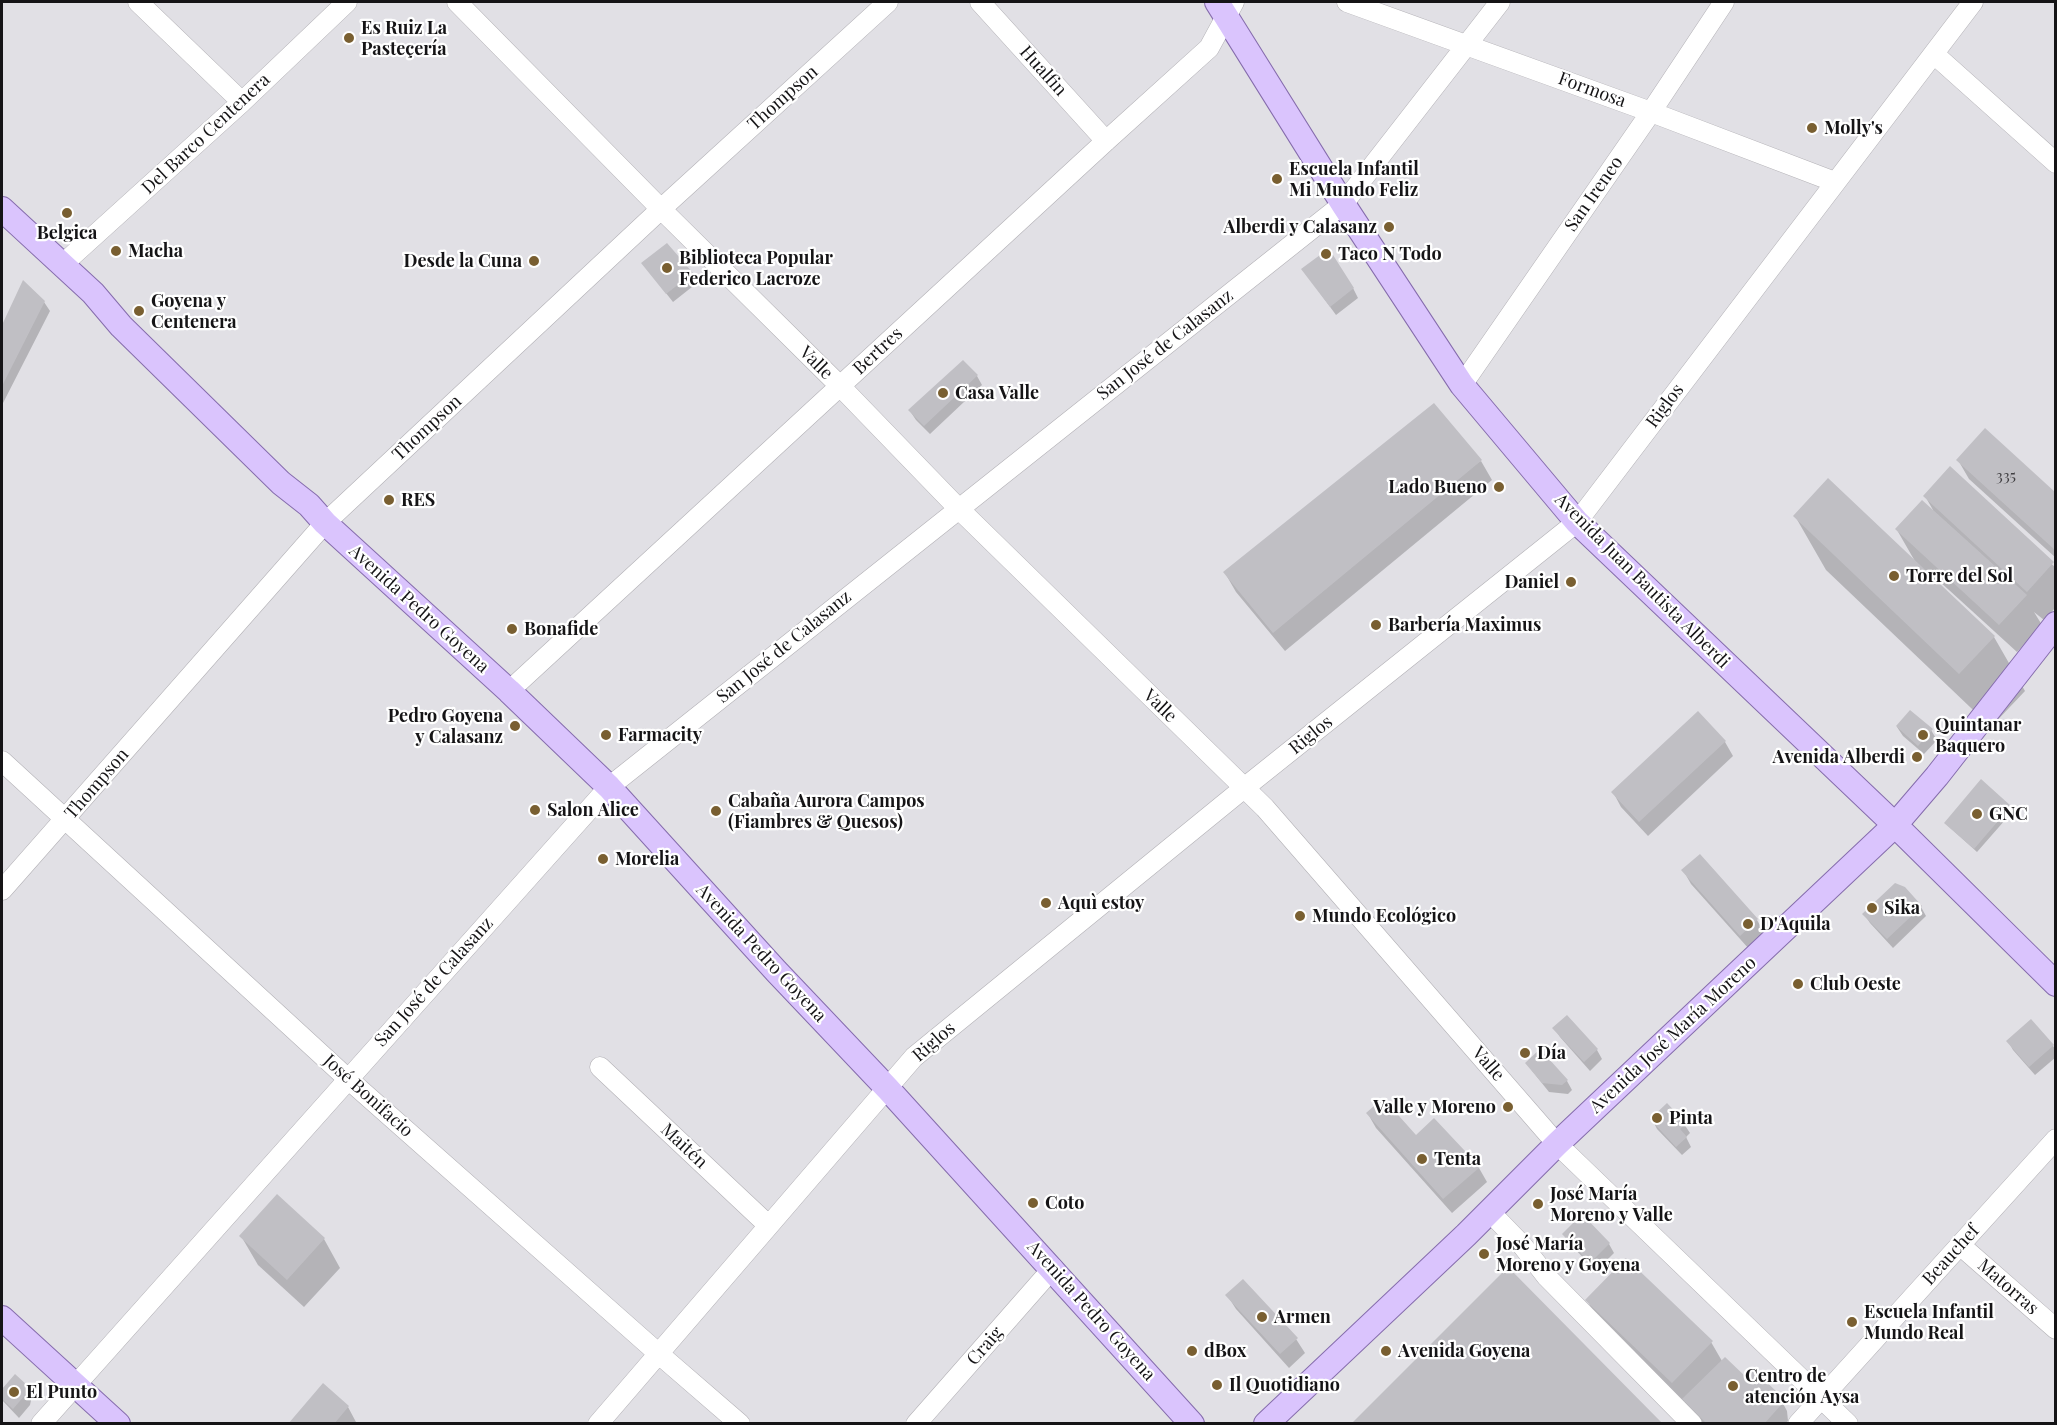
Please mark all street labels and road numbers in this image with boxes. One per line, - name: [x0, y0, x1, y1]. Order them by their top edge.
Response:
- street label: Hualfin: [1015, 42, 1071, 100]
- street label: Thompson: [744, 61, 822, 135]
- street label: Formosa: [1555, 68, 1629, 112]
- street label: Del Barco Centenera: [137, 69, 275, 199]
- street label: San Ireneo: [1560, 152, 1628, 236]
- street label: San José de Calasanz: [1093, 285, 1237, 405]
- street label: Bertres: [849, 323, 907, 379]
- street label: Valle: [795, 342, 837, 384]
- street label: Riglos: [1642, 380, 1688, 432]
- street label: Thompson: [388, 391, 466, 465]
- street label: Avenida Juan Bautista Alberdi: [1550, 489, 1734, 673]
- street label: Avenida Pedro Goyena: [345, 540, 493, 678]
- street label: San José de Calasanz: [712, 586, 856, 708]
- street label: Valle: [1139, 685, 1181, 727]
- street label: Riglos: [1285, 711, 1337, 759]
- street label: Thompson: [60, 744, 134, 824]
- street label: Avenida Pedro Goyena: [691, 879, 831, 1027]
- street label: San José de Calasanz: [370, 913, 498, 1051]
- street label: Avenida José María Moreno: [1585, 952, 1761, 1118]
- street label: Riglos: [908, 1018, 960, 1066]
- street label: Valle: [1467, 1042, 1509, 1086]
- street label: José Bonifacio: [319, 1050, 417, 1142]
- street label: Maitén: [656, 1119, 712, 1173]
- street label: Beauchef: [1918, 1220, 1984, 1290]
- street label: Avenida Pedro Goyena: [1022, 1237, 1160, 1385]
- street label: Matorras: [1973, 1255, 2043, 1319]
- street label: Craig: [962, 1322, 1008, 1370]

